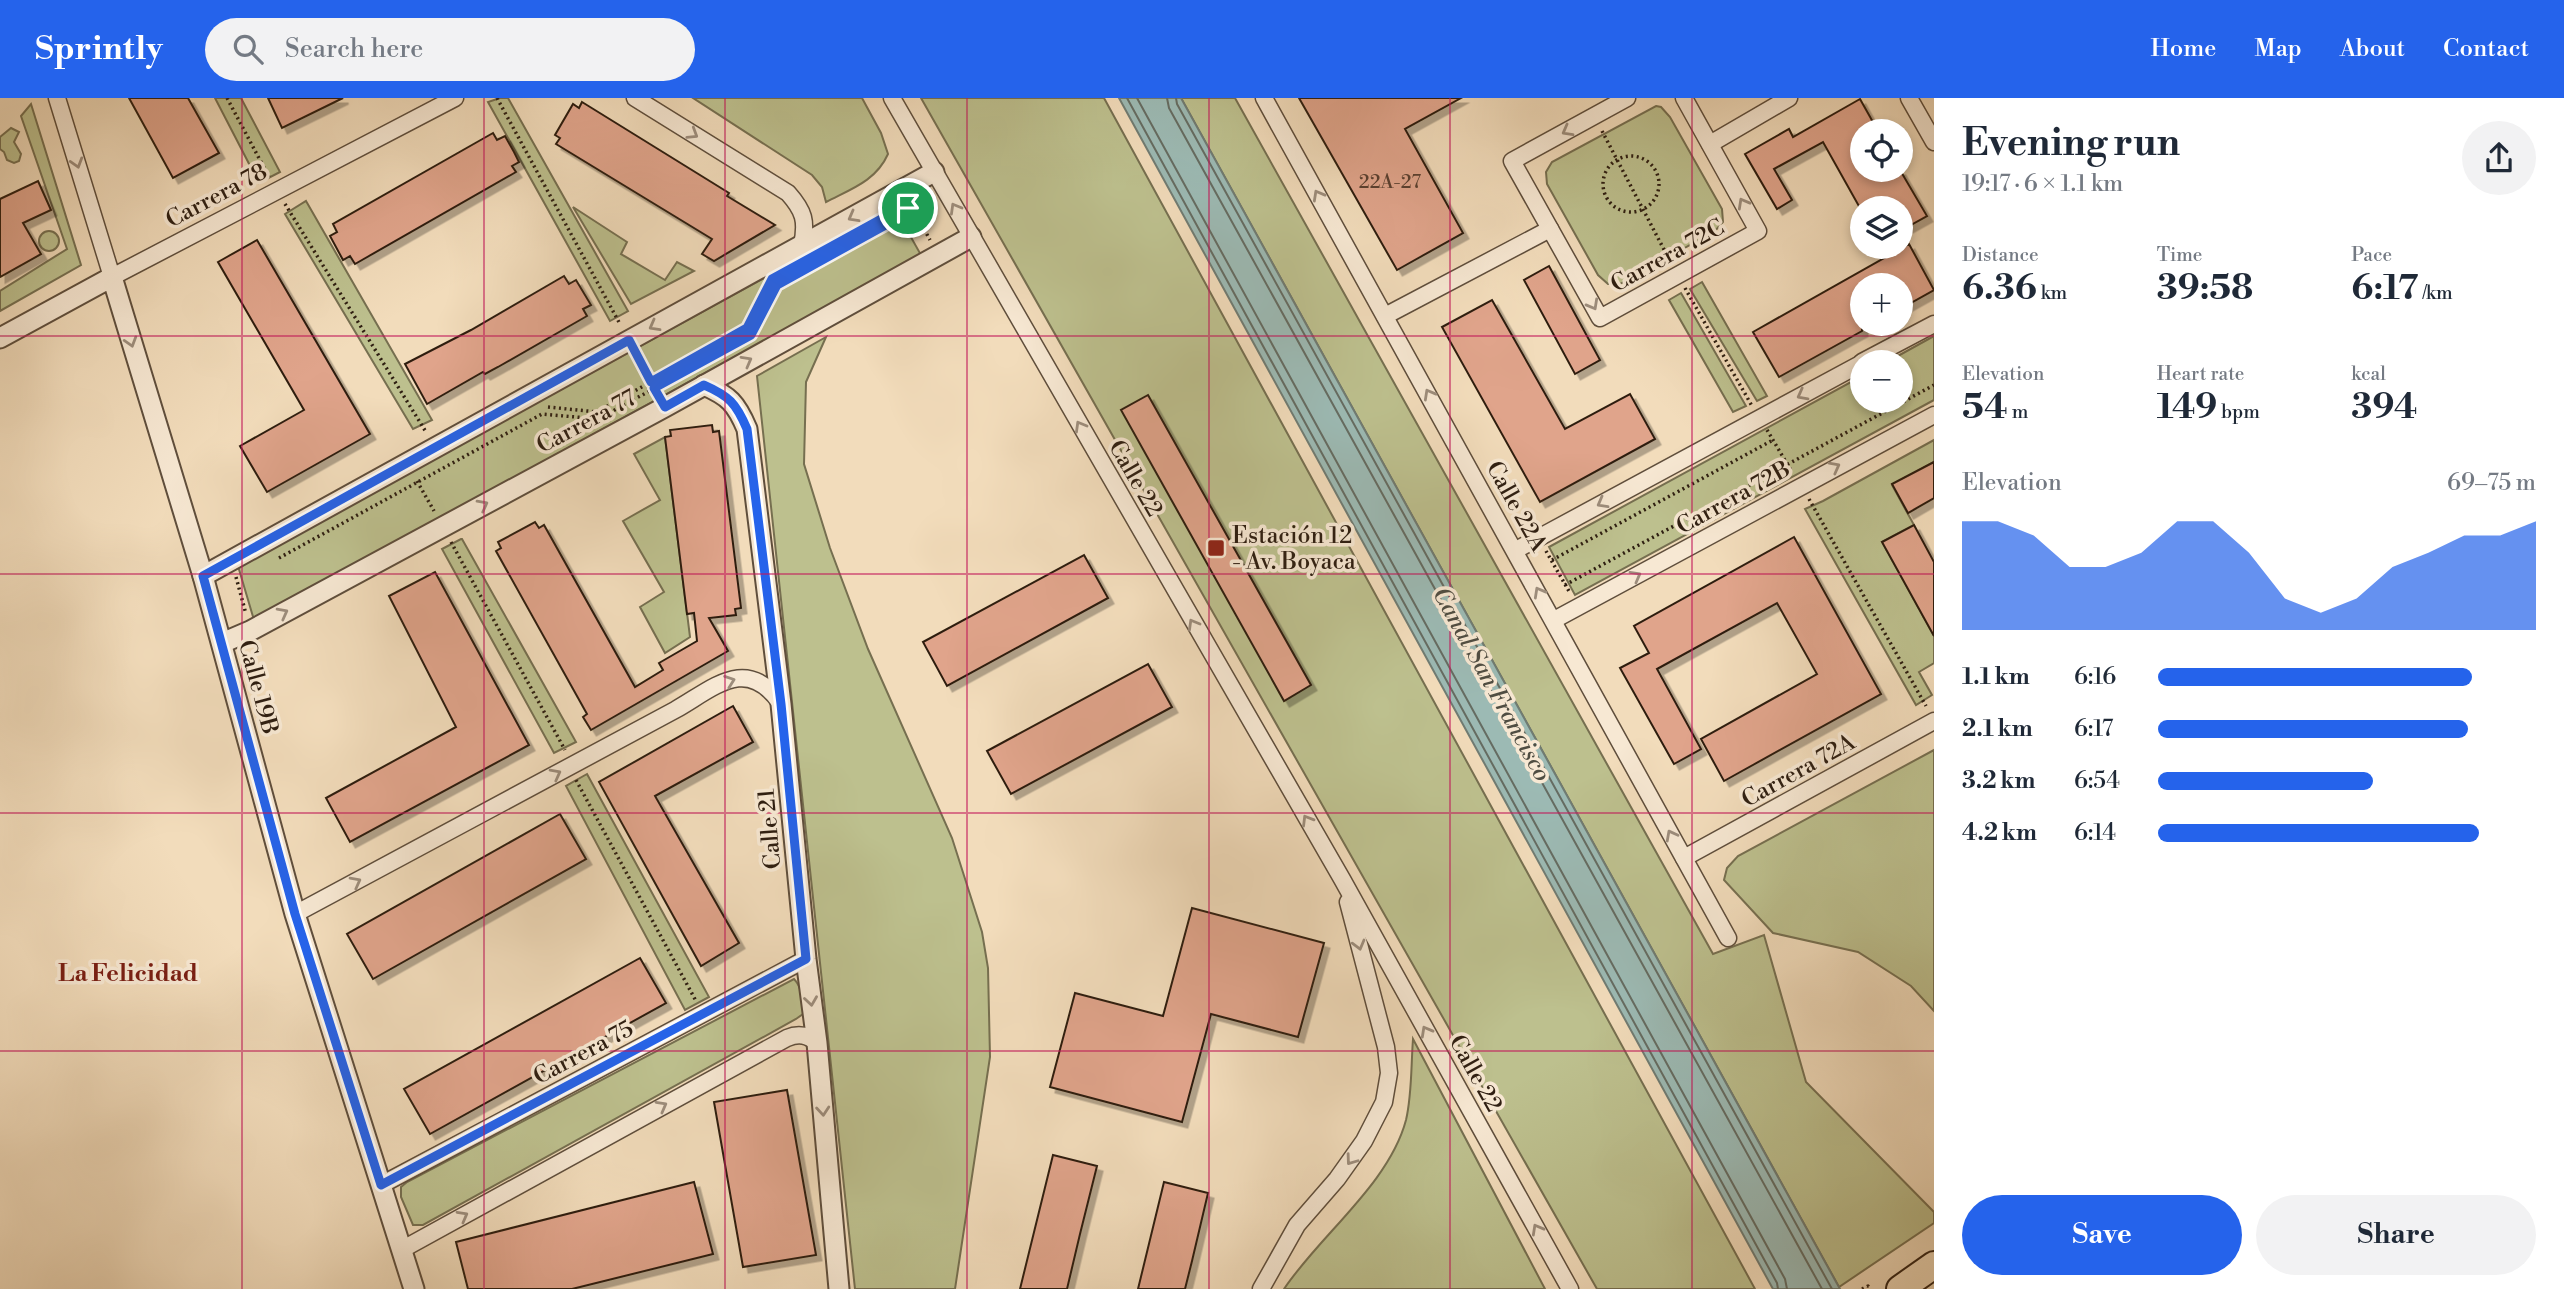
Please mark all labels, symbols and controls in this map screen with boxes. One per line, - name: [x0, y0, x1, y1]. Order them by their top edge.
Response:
- search box: [205, 18, 695, 81]
- text: Sprintly: [35, 29, 163, 70]
- icon: search: [229, 30, 267, 68]
- text: Search here: [285, 33, 423, 65]
- text: Home: [2151, 34, 2216, 64]
- text: Map: [2254, 34, 2302, 64]
- text: About: [2340, 34, 2405, 64]
- text: Contact: [2443, 34, 2529, 64]
- map controls: [1850, 119, 1913, 413]
- button: locate: [1850, 119, 1913, 182]
- text: Evening run: [1962, 120, 2180, 167]
- button: share: [2462, 121, 2536, 195]
- one-way arrow: [1562, 123, 1574, 136]
- one-way arrow: [686, 125, 699, 138]
- one-way arrow: [68, 157, 83, 169]
- street label: Carrera 78: [161, 158, 272, 234]
- house number: 22A-27: [1359, 170, 1422, 194]
- text: 19:17 · 6 × 1.1 km: [1962, 170, 2123, 198]
- pin: [878, 178, 938, 238]
- icon: arrive: [889, 189, 927, 227]
- one-way arrow: [1313, 190, 1326, 202]
- button: layers: [1850, 196, 1913, 259]
- one-way arrow: [1738, 197, 1751, 210]
- one-way arrow: [950, 202, 963, 215]
- one-way arrow: [848, 209, 861, 222]
- street label: Carrera 72C: [1606, 213, 1729, 299]
- text: Distance: [1962, 243, 2039, 267]
- text: Time: [2157, 243, 2202, 267]
- text: Pace: [2351, 243, 2392, 267]
- text: 6.36: [1962, 267, 2037, 310]
- text: 39:58: [2157, 267, 2253, 310]
- text: 6:17: [2351, 267, 2418, 310]
- button: +: [1850, 273, 1913, 336]
- text: km: [2037, 281, 2067, 305]
- text: /km: [2418, 281, 2453, 305]
- one-way arrow: [1585, 298, 1598, 310]
- one-way arrow: [649, 318, 661, 332]
- one-way arrow: [123, 336, 138, 348]
- button: −: [1850, 350, 1913, 413]
- one-way arrow: [740, 355, 753, 369]
- text: Elevation: [1962, 362, 2044, 386]
- text: Heart rate: [2157, 362, 2244, 386]
- text: kcal: [2351, 362, 2386, 386]
- street label: Carrera 77: [532, 384, 641, 460]
- text: 54: [1962, 386, 2008, 429]
- text: 149: [2157, 386, 2217, 429]
- text: 394: [2351, 386, 2417, 429]
- one-way arrow: [1797, 387, 1809, 400]
- one-way arrow: [1424, 388, 1437, 401]
- text: m: [2008, 400, 2028, 424]
- text: bpm: [2217, 400, 2260, 424]
- one-way arrow: [1075, 421, 1088, 434]
- street label: Calle 22: [1102, 435, 1168, 522]
- street label: Carrera 72B: [1672, 455, 1795, 541]
- street label: Calle 22A: [1480, 456, 1553, 558]
- one-way arrow: [1828, 462, 1841, 476]
- text: Elevation: [1962, 469, 2062, 497]
- text: 69–75 m: [2447, 469, 2536, 497]
- one-way arrow: [1597, 495, 1609, 508]
- one-way arrow: [476, 500, 488, 513]
- place label: Estación 12 - Av. Boyaca: [1232, 522, 1356, 576]
- marker: Estación 12 - Av. Boyaca: [1206, 538, 1226, 558]
- one-way arrow: [1628, 571, 1641, 584]
- water label: Canal San Francisco: [1425, 582, 1557, 787]
- one-way arrow: [1534, 587, 1547, 600]
- one-way arrow: [276, 608, 288, 622]
- one-way arrow: [1188, 618, 1201, 631]
- street label: Calle 19B: [232, 637, 284, 738]
- text: 1.1 km: [1962, 663, 2030, 691]
- text: 6:16: [2074, 663, 2116, 691]
- one-way arrow: [724, 675, 736, 689]
- text: 2.1 km: [1962, 715, 2033, 743]
- text: 6:17: [2074, 715, 2113, 743]
- street label: Carrera 72A: [1737, 728, 1861, 814]
- text: 3.2 km: [1962, 767, 2035, 795]
- text: 6:54: [2074, 767, 2120, 795]
- one-way arrow: [549, 769, 561, 783]
- street label: Calle 21: [753, 787, 787, 870]
- one-way arrow: [1302, 815, 1315, 828]
- text: 4.2 km: [1962, 819, 2037, 847]
- text: 6:14: [2074, 819, 2116, 847]
- one-way arrow: [1666, 830, 1680, 842]
- one-way arrow: [348, 877, 361, 890]
- one-way arrow: [1351, 939, 1365, 951]
- district label: La Felicidad: [58, 959, 198, 989]
- one-way arrow: [804, 995, 819, 1007]
- street label: Carrera 75: [529, 1015, 638, 1091]
- one-way arrow: [1421, 1025, 1434, 1038]
- street label: Calle 22: [1443, 1030, 1508, 1117]
- one-way arrow: [655, 1101, 668, 1115]
- one-way arrow: [815, 1106, 830, 1117]
- one-way arrow: [1347, 1152, 1359, 1165]
- button: Save: [1962, 1195, 2242, 1275]
- button: Share: [2256, 1195, 2536, 1275]
- one-way arrow: [456, 1211, 468, 1224]
- one-way arrow: [1532, 1224, 1545, 1237]

